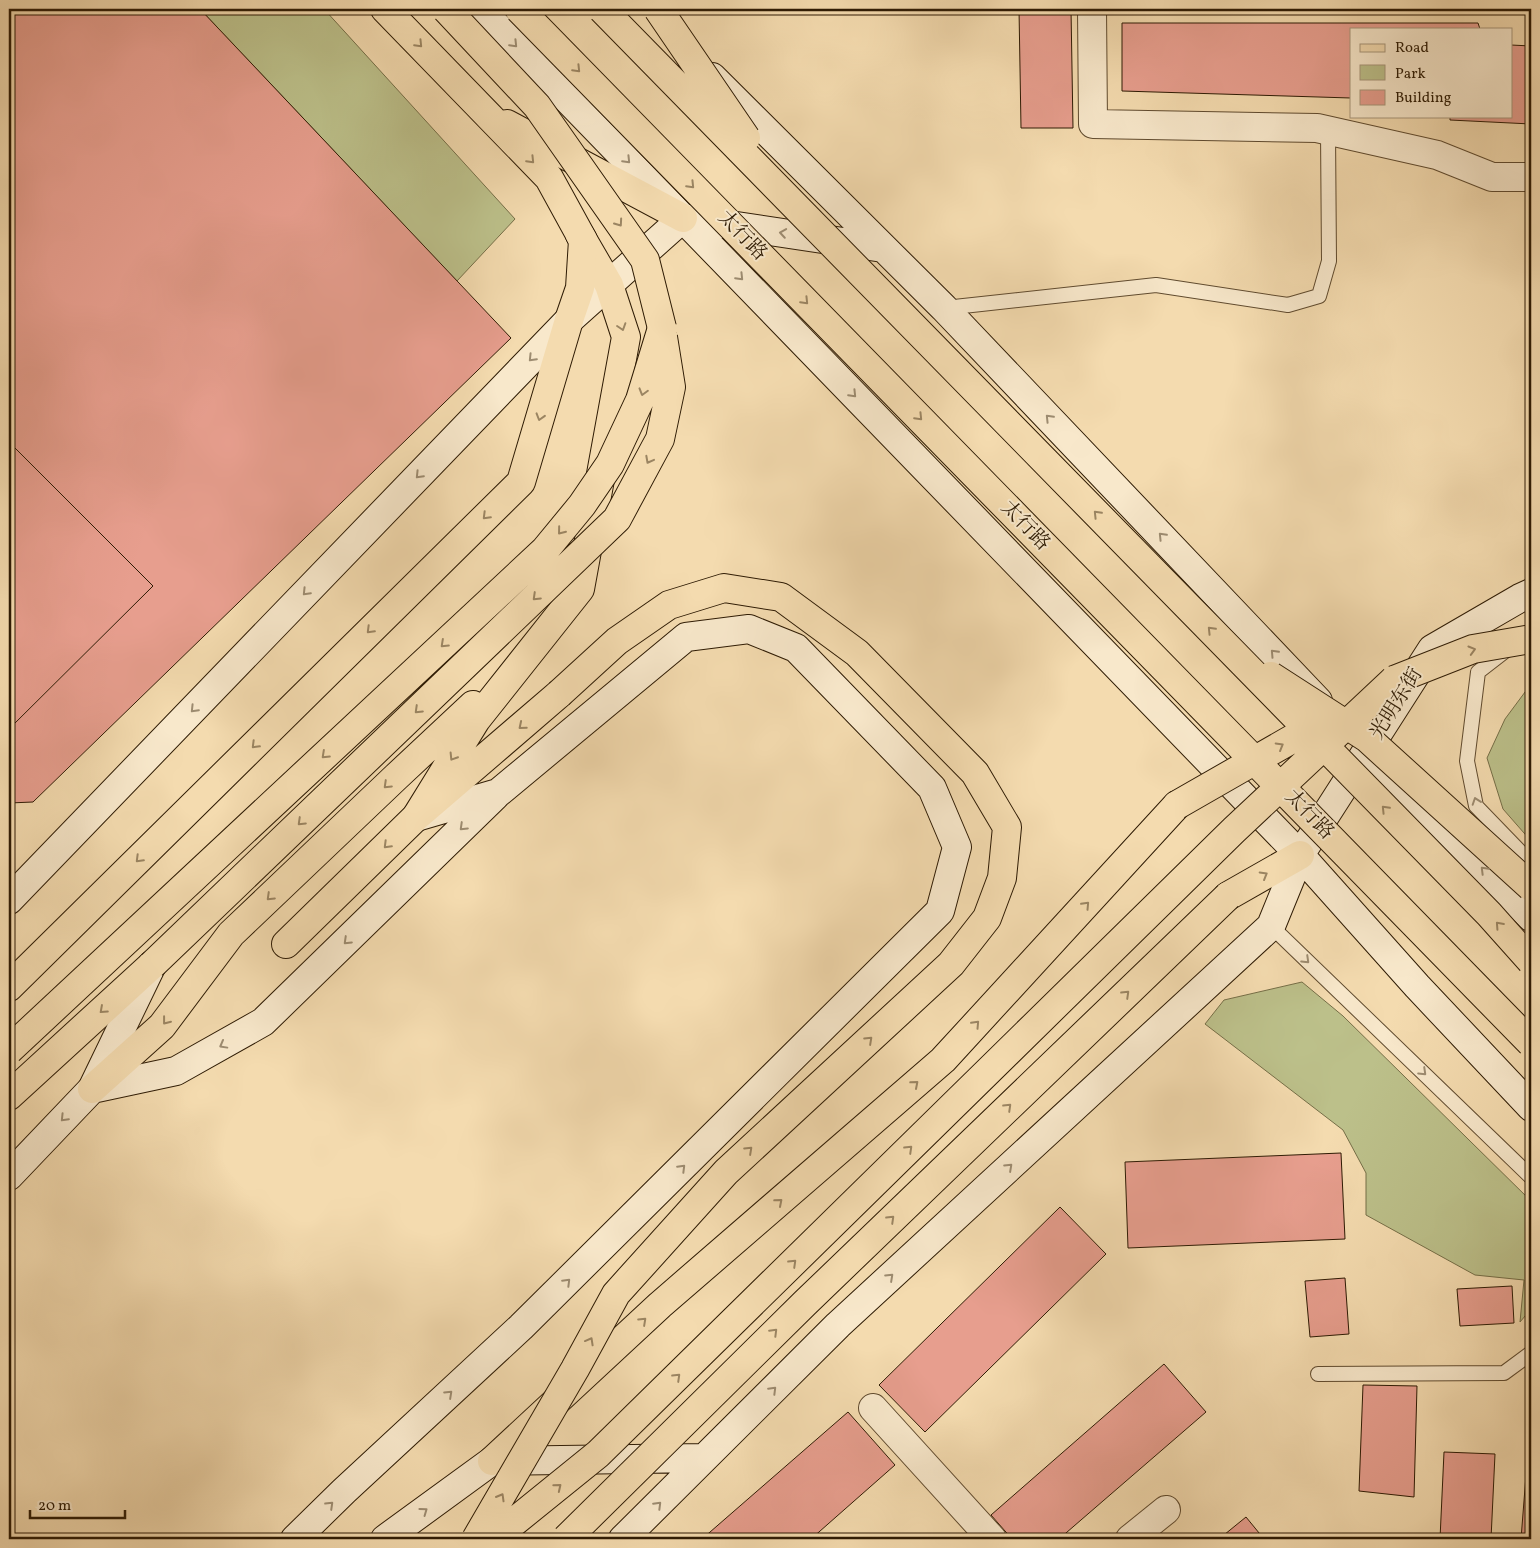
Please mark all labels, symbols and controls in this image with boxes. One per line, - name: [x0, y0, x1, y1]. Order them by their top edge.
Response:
- legend: [1350, 28, 1512, 118]
- one-way arrow: [413, 38, 422, 47]
- one-way arrow: [508, 38, 517, 47]
- text: Road: [1395, 38, 1429, 59]
- one-way arrow: [571, 63, 580, 72]
- text: Park: [1395, 64, 1426, 85]
- text: Building: [1395, 88, 1452, 109]
- one-way arrow: [525, 155, 534, 164]
- one-way arrow: [622, 155, 631, 164]
- one-way arrow: [685, 179, 694, 188]
- street label: 太行路: [711, 205, 773, 267]
- one-way arrow: [613, 217, 622, 227]
- one-way arrow: [779, 228, 787, 239]
- one-way arrow: [735, 271, 744, 280]
- one-way arrow: [799, 295, 808, 304]
- one-way arrow: [617, 322, 627, 330]
- one-way arrow: [529, 353, 538, 362]
- one-way arrow: [638, 387, 648, 395]
- one-way arrow: [848, 388, 857, 397]
- one-way arrow: [913, 411, 922, 420]
- one-way arrow: [536, 412, 546, 420]
- one-way arrow: [1046, 415, 1055, 424]
- one-way arrow: [645, 455, 655, 464]
- one-way arrow: [416, 470, 425, 479]
- street label: 太行路: [994, 495, 1056, 557]
- one-way arrow: [483, 510, 492, 519]
- one-way arrow: [1094, 511, 1103, 520]
- one-way arrow: [557, 525, 566, 534]
- one-way arrow: [1159, 532, 1168, 541]
- one-way arrow: [303, 586, 312, 595]
- one-way arrow: [532, 591, 541, 600]
- one-way arrow: [367, 625, 376, 634]
- one-way arrow: [1207, 627, 1216, 636]
- one-way arrow: [441, 638, 450, 647]
- one-way arrow: [1467, 646, 1475, 656]
- one-way arrow: [1271, 650, 1280, 659]
- street label: 光明东街: [1364, 663, 1430, 745]
- one-way arrow: [191, 703, 200, 712]
- one-way arrow: [415, 704, 424, 713]
- one-way arrow: [519, 720, 528, 729]
- one-way arrow: [251, 739, 260, 748]
- one-way arrow: [1274, 742, 1283, 752]
- one-way arrow: [322, 749, 331, 758]
- one-way arrow: [449, 751, 459, 760]
- one-way arrow: [384, 779, 393, 788]
- street label: 太行路: [1278, 784, 1340, 846]
- one-way arrow: [1472, 797, 1482, 806]
- one-way arrow: [1382, 805, 1391, 814]
- one-way arrow: [298, 816, 307, 825]
- one-way arrow: [460, 822, 469, 831]
- one-way arrow: [384, 839, 393, 848]
- one-way arrow: [136, 853, 145, 862]
- one-way arrow: [1481, 867, 1490, 876]
- one-way arrow: [1259, 872, 1268, 882]
- one-way arrow: [267, 891, 276, 900]
- one-way arrow: [1080, 901, 1089, 910]
- one-way arrow: [1495, 922, 1504, 931]
- one-way arrow: [343, 935, 352, 944]
- one-way arrow: [1300, 954, 1309, 963]
- one-way arrow: [1120, 991, 1129, 1000]
- one-way arrow: [100, 1004, 109, 1013]
- one-way arrow: [163, 1015, 172, 1025]
- one-way arrow: [970, 1021, 979, 1030]
- one-way arrow: [863, 1037, 872, 1046]
- one-way arrow: [219, 1038, 228, 1048]
- one-way arrow: [1417, 1067, 1426, 1076]
- one-way arrow: [909, 1081, 918, 1090]
- one-way arrow: [1003, 1104, 1012, 1113]
- one-way arrow: [61, 1113, 70, 1122]
- one-way arrow: [904, 1146, 913, 1155]
- one-way arrow: [744, 1147, 753, 1156]
- one-way arrow: [1003, 1164, 1012, 1173]
- one-way arrow: [676, 1165, 685, 1174]
- one-way arrow: [773, 1199, 782, 1208]
- one-way arrow: [885, 1216, 894, 1225]
- one-way arrow: [788, 1260, 797, 1269]
- one-way arrow: [884, 1274, 893, 1283]
- one-way arrow: [561, 1279, 570, 1288]
- one-way arrow: [638, 1318, 647, 1327]
- one-way arrow: [769, 1329, 778, 1338]
- one-way arrow: [584, 1337, 594, 1346]
- one-way arrow: [672, 1373, 681, 1382]
- one-way arrow: [767, 1387, 776, 1396]
- one-way arrow: [443, 1391, 452, 1400]
- one-way arrow: [552, 1484, 561, 1492]
- scale bar: [30, 1488, 125, 1520]
- one-way arrow: [494, 1494, 504, 1503]
- text: 20 m: [38, 1496, 71, 1517]
- one-way arrow: [324, 1502, 333, 1511]
- one-way arrow: [652, 1502, 661, 1511]
- one-way arrow: [418, 1508, 427, 1516]

